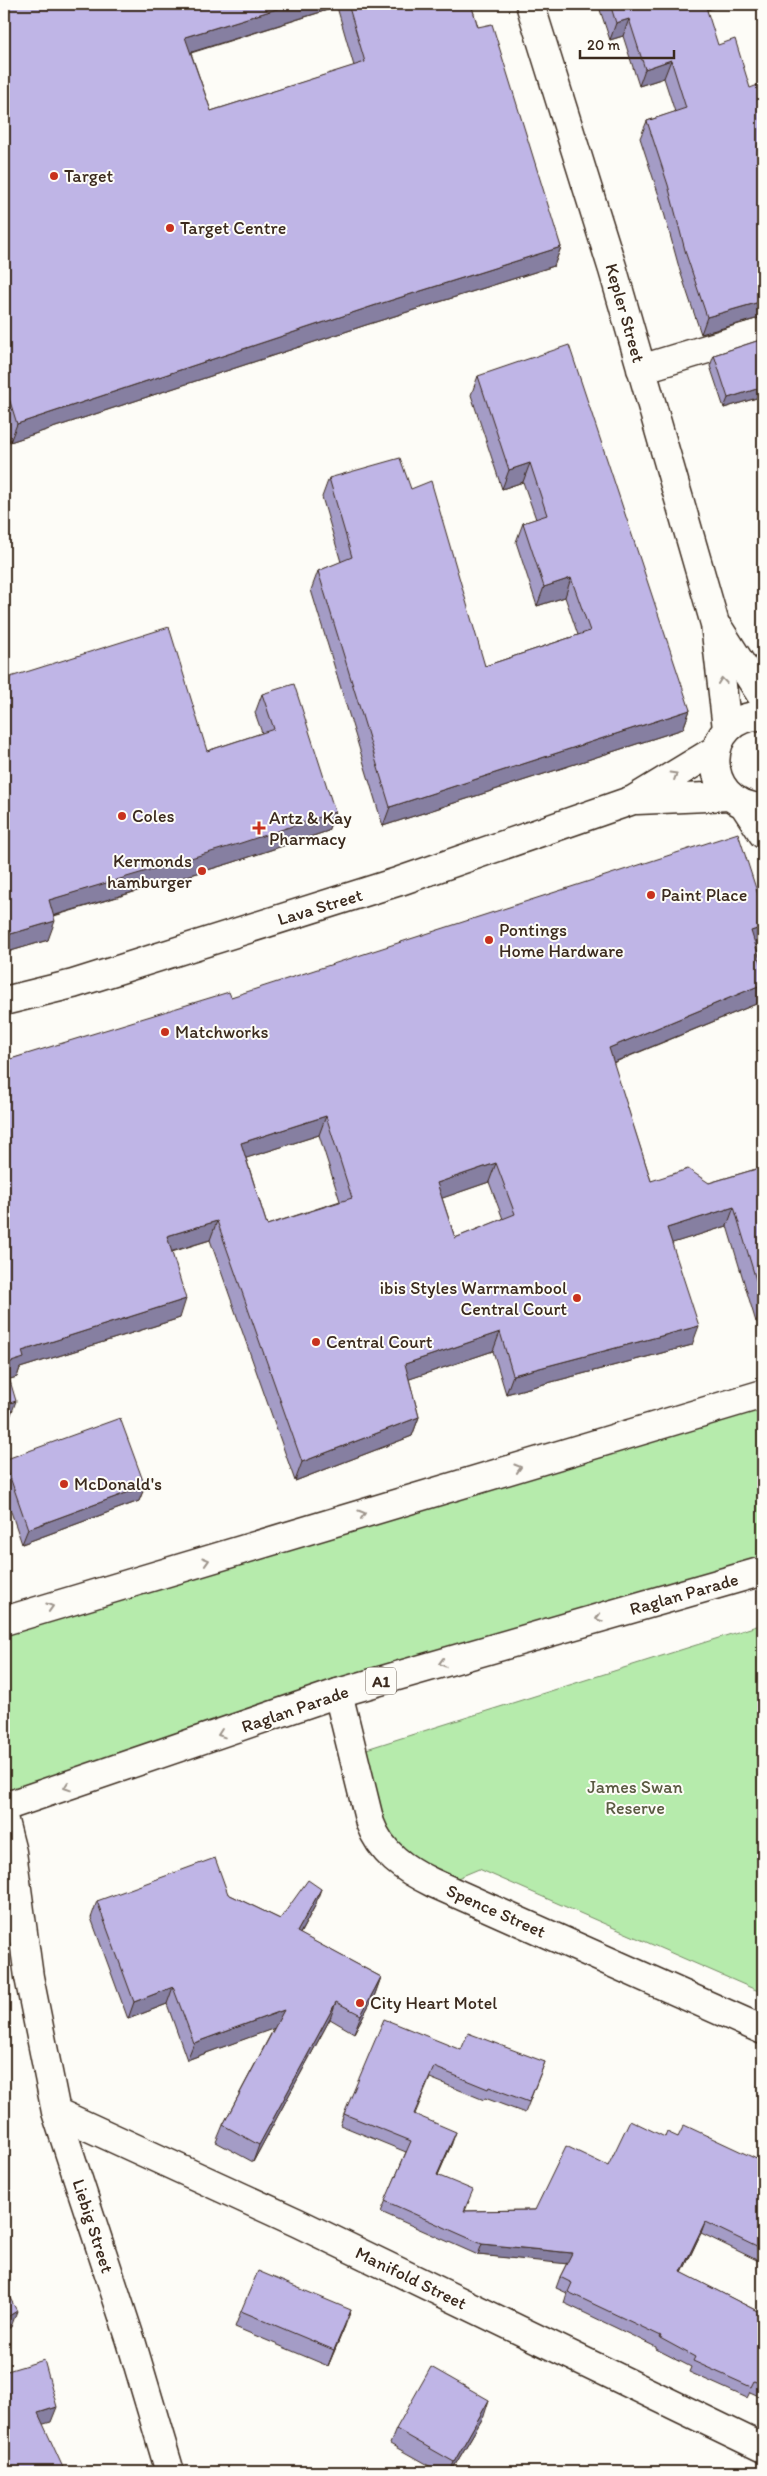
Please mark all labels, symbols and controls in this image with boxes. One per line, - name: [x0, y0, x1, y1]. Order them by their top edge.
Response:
- scale bar: [580, 28, 673, 60]
- text: 20 m: [587, 36, 621, 54]
- place label: Target: [64, 165, 114, 187]
- marker: Target: [48, 170, 60, 182]
- place label: Target Centre: [180, 217, 286, 239]
- marker: Target Centre: [164, 222, 176, 234]
- street label: Kepler Street: [600, 261, 650, 365]
- one-way arrow: [717, 676, 728, 684]
- one-way arrow: [669, 772, 678, 782]
- place label: Coles: [132, 805, 174, 827]
- place label: Artz & Kay Pharmacy: [269, 807, 352, 850]
- marker: Coles: [116, 810, 128, 822]
- marker: Artz & Kay Pharmacy: [253, 822, 265, 834]
- place label: Kermonds hamburger: [107, 850, 193, 893]
- marker: Kermonds hamburger: [196, 865, 208, 877]
- street label: Lava Street: [275, 884, 365, 930]
- place label: Paint Place: [661, 884, 747, 906]
- marker: Paint Place: [645, 889, 657, 901]
- place label: Pontings Home Hardware: [499, 919, 624, 962]
- marker: Pontings Home Hardware: [483, 934, 495, 946]
- place label: Matchworks: [175, 1021, 268, 1043]
- marker: Matchworks: [159, 1026, 171, 1038]
- place label: ibis Styles Warrnambool Central Court: [380, 1277, 567, 1320]
- marker: ibis Styles Warrnambool Central Court: [571, 1292, 583, 1304]
- place label: Central Court: [326, 1331, 433, 1353]
- marker: Central Court: [310, 1336, 322, 1348]
- one-way arrow: [513, 1464, 521, 1474]
- place label: McDonald's: [74, 1473, 162, 1495]
- marker: McDonald's: [58, 1478, 70, 1490]
- one-way arrow: [357, 1510, 366, 1520]
- one-way arrow: [202, 1556, 210, 1566]
- street label: Raglan Parade: [627, 1568, 741, 1620]
- one-way arrow: [46, 1603, 54, 1613]
- one-way arrow: [595, 1613, 603, 1623]
- one-way arrow: [439, 1658, 447, 1668]
- road number: A1: [366, 1668, 396, 1694]
- street label: Raglan Parade: [238, 1680, 352, 1738]
- one-way arrow: [217, 1728, 226, 1738]
- park label: James Swan Reserve: [587, 1776, 683, 1819]
- one-way arrow: [64, 1781, 72, 1791]
- street label: Spence Street: [443, 1879, 549, 1943]
- place label: City Heart Motel: [370, 1992, 497, 2014]
- marker: City Heart Motel: [354, 1997, 366, 2009]
- street label: Liebig Street: [68, 2176, 119, 2276]
- street label: Manifold Street: [352, 2242, 470, 2315]

